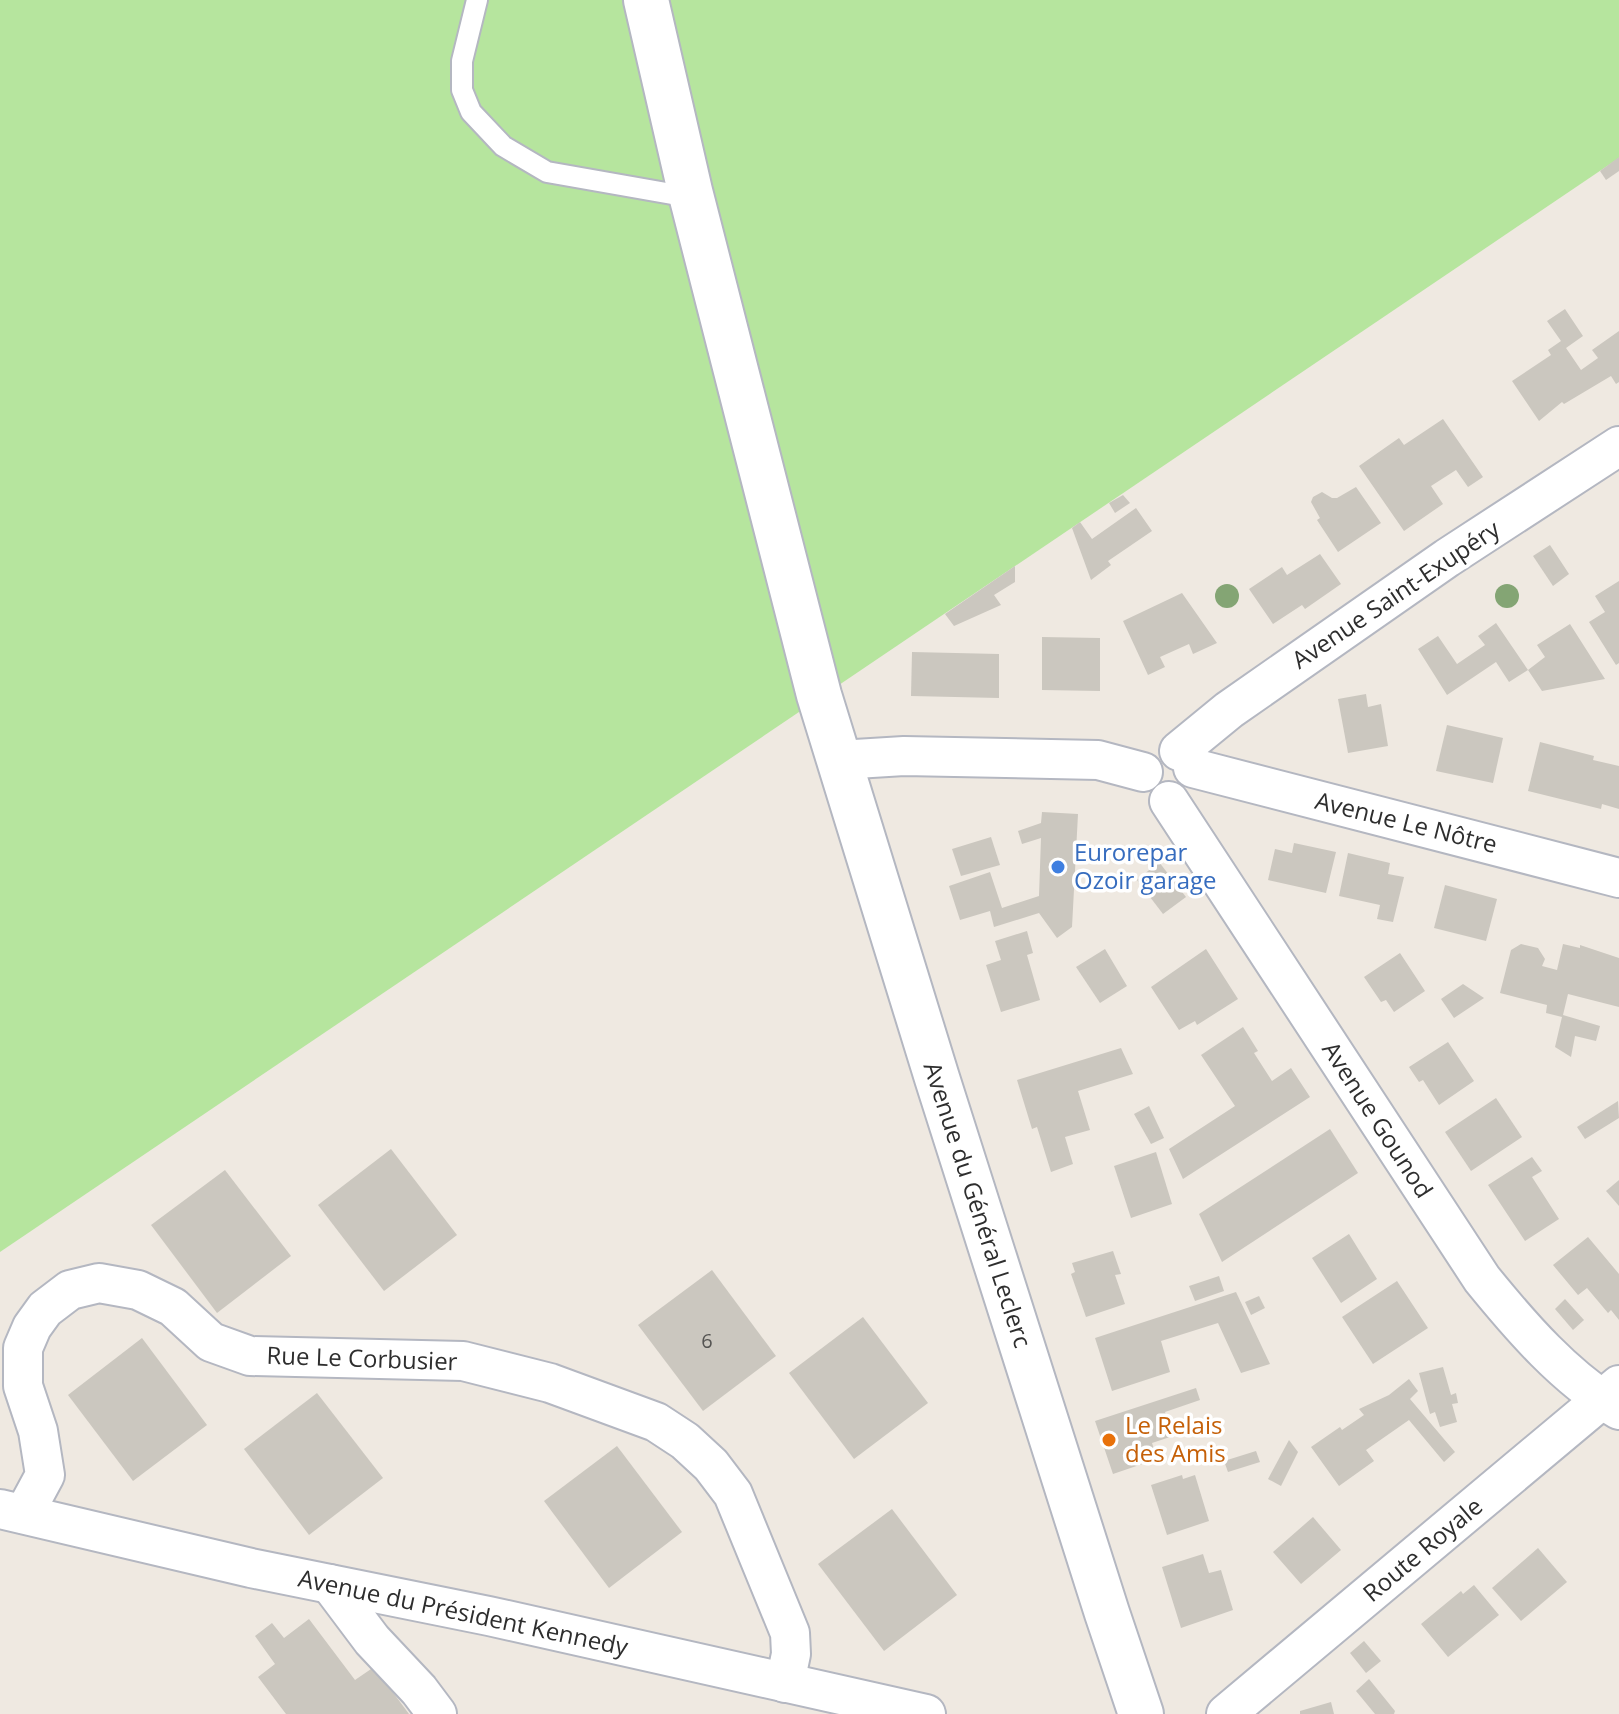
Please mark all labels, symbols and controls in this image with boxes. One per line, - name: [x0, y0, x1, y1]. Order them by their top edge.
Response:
- street label: Avenue Saint-Exupéry: [1285, 511, 1506, 676]
- street label: Avenue Le Nôtre: [1312, 783, 1501, 860]
- place label: Eurorepar Ozoir garage: [1074, 835, 1216, 896]
- marker: Eurorepar Ozoir garage: [1049, 858, 1067, 876]
- street label: Avenue Gounod: [1315, 1035, 1441, 1204]
- street label: Avenue du Général Leclerc: [917, 1058, 1040, 1351]
- house number: 6: [701, 1327, 713, 1354]
- street label: Rue Le Corbusier: [266, 1338, 458, 1377]
- place label: Le Relais des Amis: [1125, 1408, 1226, 1469]
- marker: Le Relais des Amis: [1100, 1431, 1118, 1449]
- street label: Route Royale: [1355, 1489, 1489, 1609]
- street label: Avenue du Président Kennedy: [295, 1560, 632, 1663]

